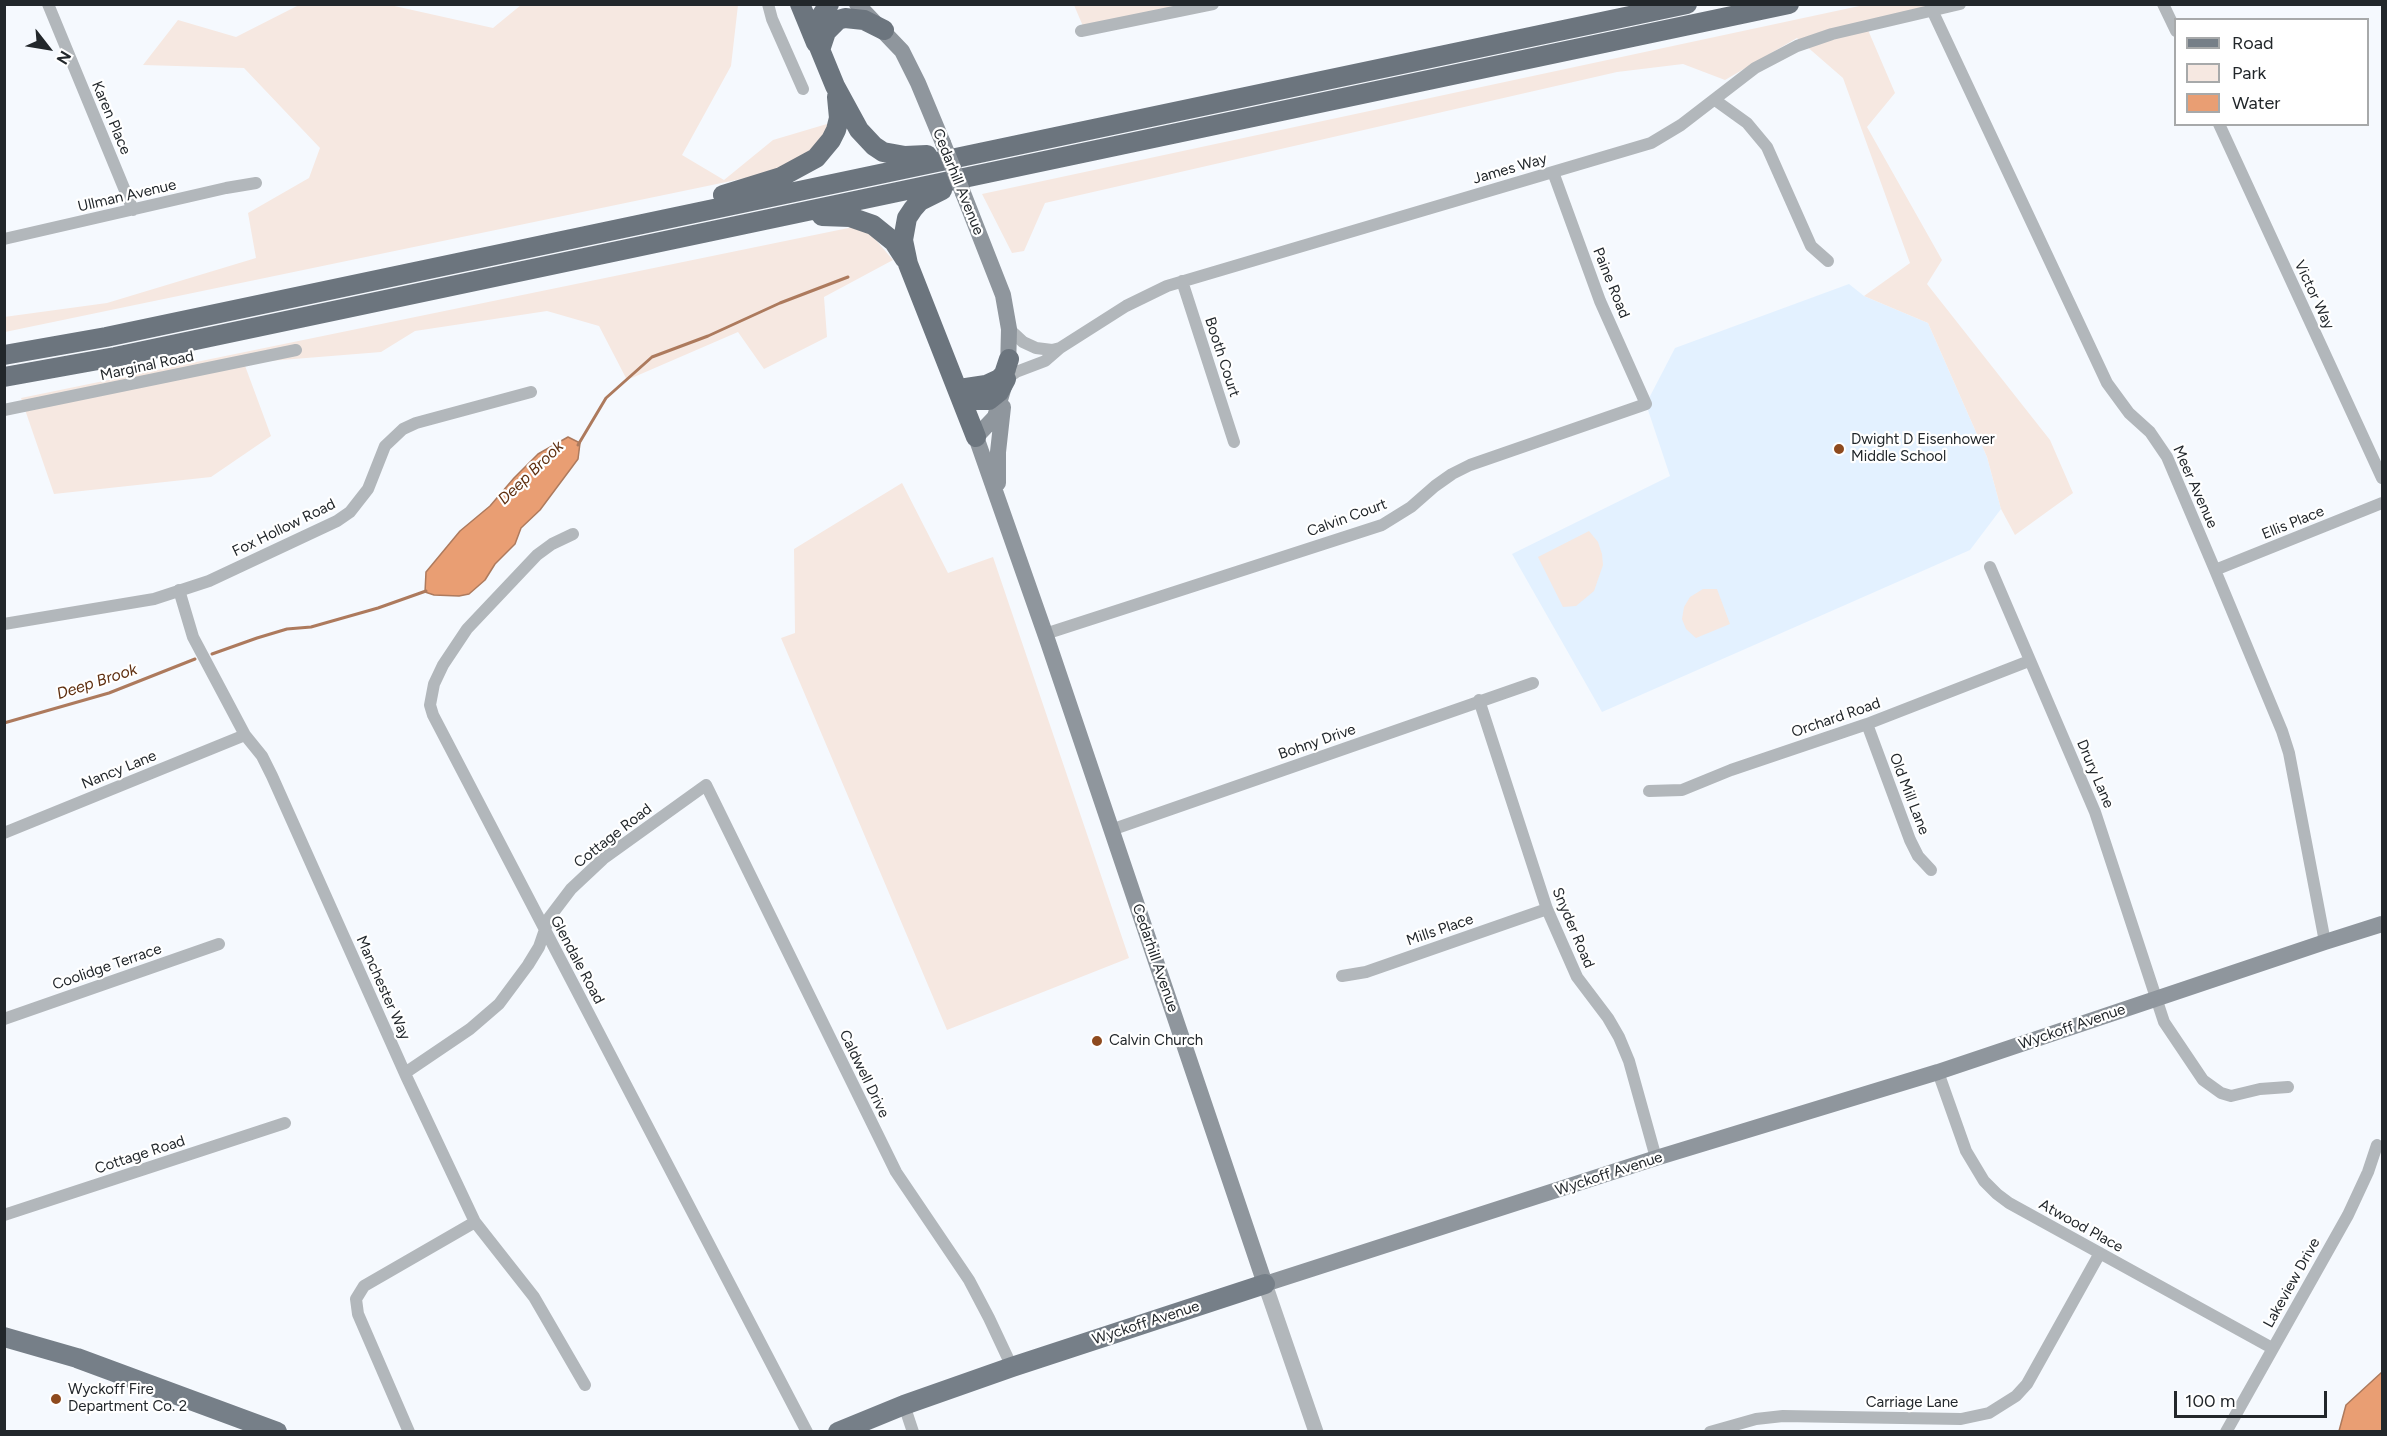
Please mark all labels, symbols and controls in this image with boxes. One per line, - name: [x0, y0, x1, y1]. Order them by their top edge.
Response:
- north arrow: [18, 18, 78, 78]
- legend: [2174, 18, 2369, 126]
- text: Road: [2232, 32, 2273, 54]
- text: N: [53, 47, 75, 68]
- text: Park: [2232, 62, 2266, 84]
- street label: Karen Place: [87, 79, 135, 157]
- text: Water: [2232, 92, 2280, 114]
- street label: Cedarhill Avenue: [928, 126, 988, 238]
- street label: James Way: [1471, 150, 1549, 188]
- street label: Ullman Avenue: [76, 176, 178, 216]
- street label: Paine Road: [1589, 245, 1633, 321]
- street label: Victor Way: [2290, 258, 2338, 332]
- street label: Booth Court: [1201, 315, 1243, 399]
- street label: Marginal Road: [99, 347, 195, 385]
- place label: Dwight D Eisenhower Middle School: [1851, 431, 1995, 466]
- water label: Deep Brook: [494, 437, 568, 509]
- marker: Dwight D Eisenhower Middle School: [1832, 442, 1846, 456]
- street label: Meer Avenue: [2169, 443, 2221, 531]
- street label: Fox Hollow Road: [229, 495, 339, 561]
- street label: Calvin Court: [1305, 495, 1389, 541]
- street label: Ellis Place: [2259, 502, 2327, 544]
- water label: Deep Brook: [54, 660, 140, 704]
- street label: Orchard Road: [1789, 694, 1883, 742]
- street label: Bohny Drive: [1276, 720, 1358, 764]
- street label: Drury Lane: [2073, 737, 2117, 811]
- street label: Nancy Lane: [79, 747, 159, 793]
- street label: Old Mill Lane: [1885, 751, 1933, 837]
- street label: Cottage Road: [571, 800, 655, 872]
- street label: Snyder Road: [1548, 885, 1598, 971]
- street label: Cedarhill Avenue: [1128, 901, 1182, 1015]
- street label: Mills Place: [1404, 910, 1476, 950]
- street label: Glendale Road: [546, 913, 608, 1007]
- street label: Manchester Way: [352, 933, 414, 1043]
- street label: Coolidge Terrace: [50, 940, 164, 994]
- street label: Wyckoff Avenue: [2016, 1000, 2128, 1054]
- street label: Caldwell Drive: [835, 1027, 893, 1121]
- place label: Calvin Church: [1109, 1032, 1203, 1050]
- marker: Calvin Church: [1090, 1034, 1104, 1048]
- street label: Cottage Road: [93, 1132, 187, 1178]
- street label: Wyckoff Avenue: [1553, 1148, 1665, 1200]
- street label: Atwood Place: [2036, 1196, 2126, 1256]
- street label: Lakeview Drive: [2260, 1235, 2324, 1331]
- street label: Wyckoff Avenue: [1090, 1297, 1202, 1349]
- scale bar: [2177, 1379, 2330, 1417]
- place label: Wyckoff Fire Department Co. 2: [68, 1381, 187, 1416]
- text: 100 m: [2185, 1390, 2235, 1412]
- marker: Wyckoff Fire Department Co. 2: [49, 1392, 63, 1406]
- street label: Carriage Lane: [1866, 1394, 1958, 1412]

